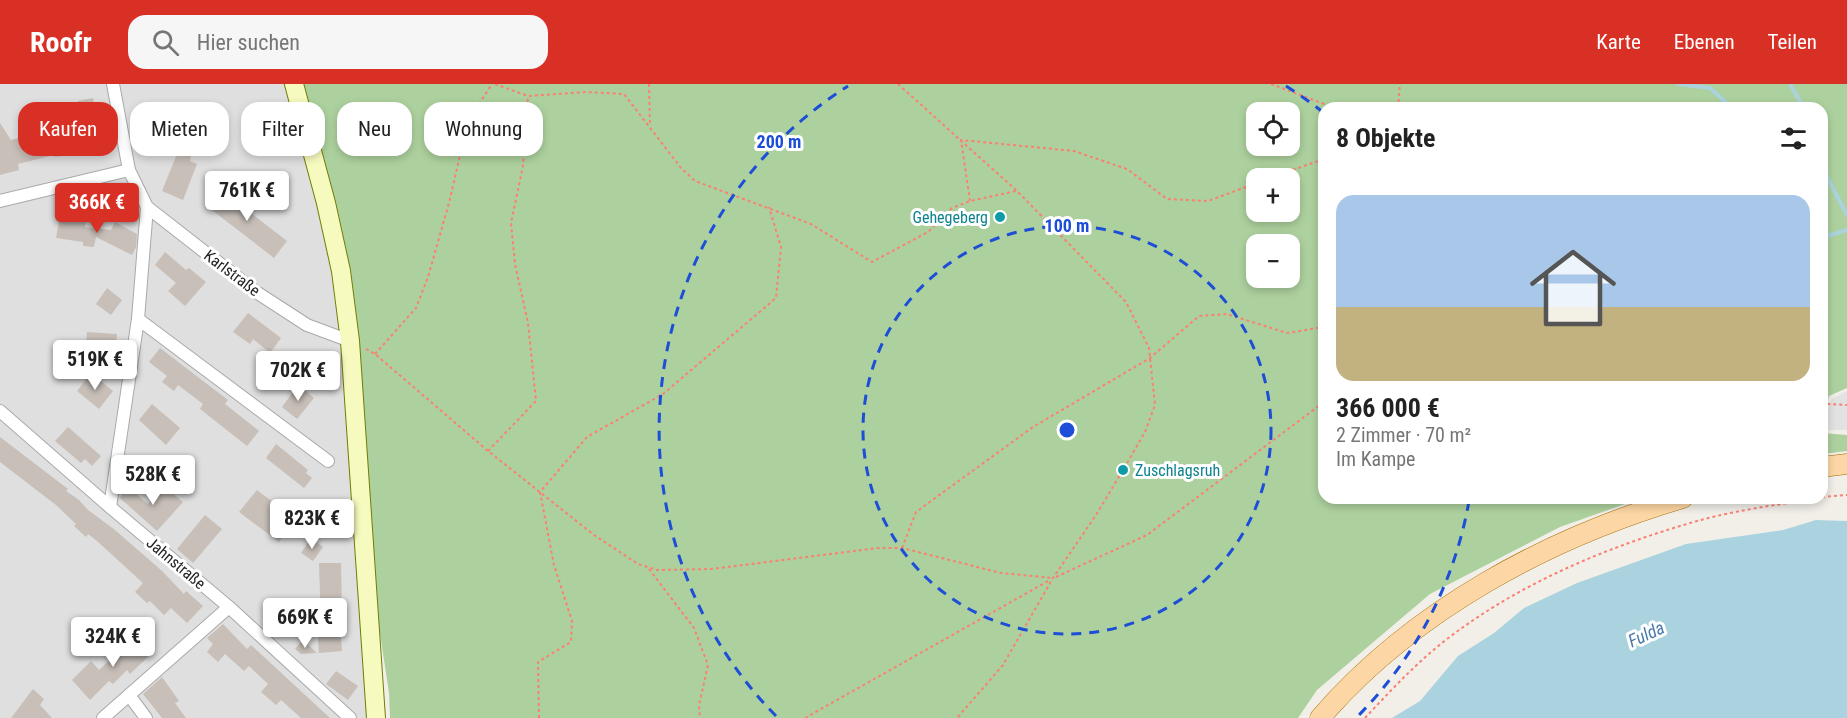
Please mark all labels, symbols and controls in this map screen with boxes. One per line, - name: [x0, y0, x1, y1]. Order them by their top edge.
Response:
- search box: [128, 15, 548, 69]
- text: Roofr: [30, 26, 92, 59]
- icon: search: [149, 26, 182, 59]
- text: Hier suchen: [197, 30, 300, 55]
- text: Karte: [1596, 30, 1641, 54]
- text: Ebenen: [1674, 30, 1735, 54]
- text: Teilen: [1768, 30, 1817, 54]
- chip: Kaufen: [18, 102, 118, 156]
- chip: Mieten: [130, 102, 229, 156]
- chip: Filter: [241, 102, 325, 156]
- chip: Neu: [337, 102, 412, 156]
- chip: Wohnung: [424, 102, 543, 156]
- map controls: [1246, 102, 1300, 288]
- button: locate: [1246, 102, 1300, 156]
- icon: filters: [1777, 122, 1810, 155]
- text: 8 Objekte: [1336, 123, 1435, 153]
- text: 200 m: [757, 131, 801, 152]
- button: +: [1246, 168, 1300, 222]
- pin: 761K €: [198, 171, 296, 222]
- text: 761K €: [219, 178, 275, 202]
- pin: 366K €: [48, 183, 146, 234]
- text: 366K €: [69, 190, 125, 214]
- place label: Gehegeberg: [912, 208, 988, 227]
- marker: Gehegeberg: [993, 210, 1007, 224]
- text: 100 m: [1045, 215, 1089, 236]
- button: −: [1246, 234, 1300, 288]
- icon: home: [1519, 234, 1627, 342]
- street label: Karlstraße: [200, 246, 264, 300]
- pin: 519K €: [46, 340, 144, 391]
- text: 519K €: [67, 347, 123, 371]
- pin: 702K €: [249, 351, 347, 402]
- text: 702K €: [270, 358, 326, 382]
- text: 366 000 €: [1336, 393, 1440, 423]
- centre of rings: [1057, 420, 1077, 440]
- text: 2 Zimmer · 70 m²: [1336, 423, 1471, 447]
- text: Im Kampe: [1336, 447, 1415, 471]
- pin: 528K €: [104, 455, 202, 506]
- place label: Zuschlagsruh: [1135, 461, 1220, 480]
- text: 528K €: [125, 462, 181, 486]
- marker: Zuschlagsruh: [1116, 463, 1130, 477]
- pin: 823K €: [263, 499, 361, 550]
- text: 823K €: [284, 506, 340, 530]
- street label: Jahnstraße: [143, 533, 209, 593]
- pin: 669K €: [256, 598, 354, 649]
- text: 669K €: [277, 605, 333, 629]
- pin: 324K €: [64, 617, 162, 668]
- water label: Fulda: [1624, 617, 1668, 651]
- text: 324K €: [85, 624, 141, 648]

